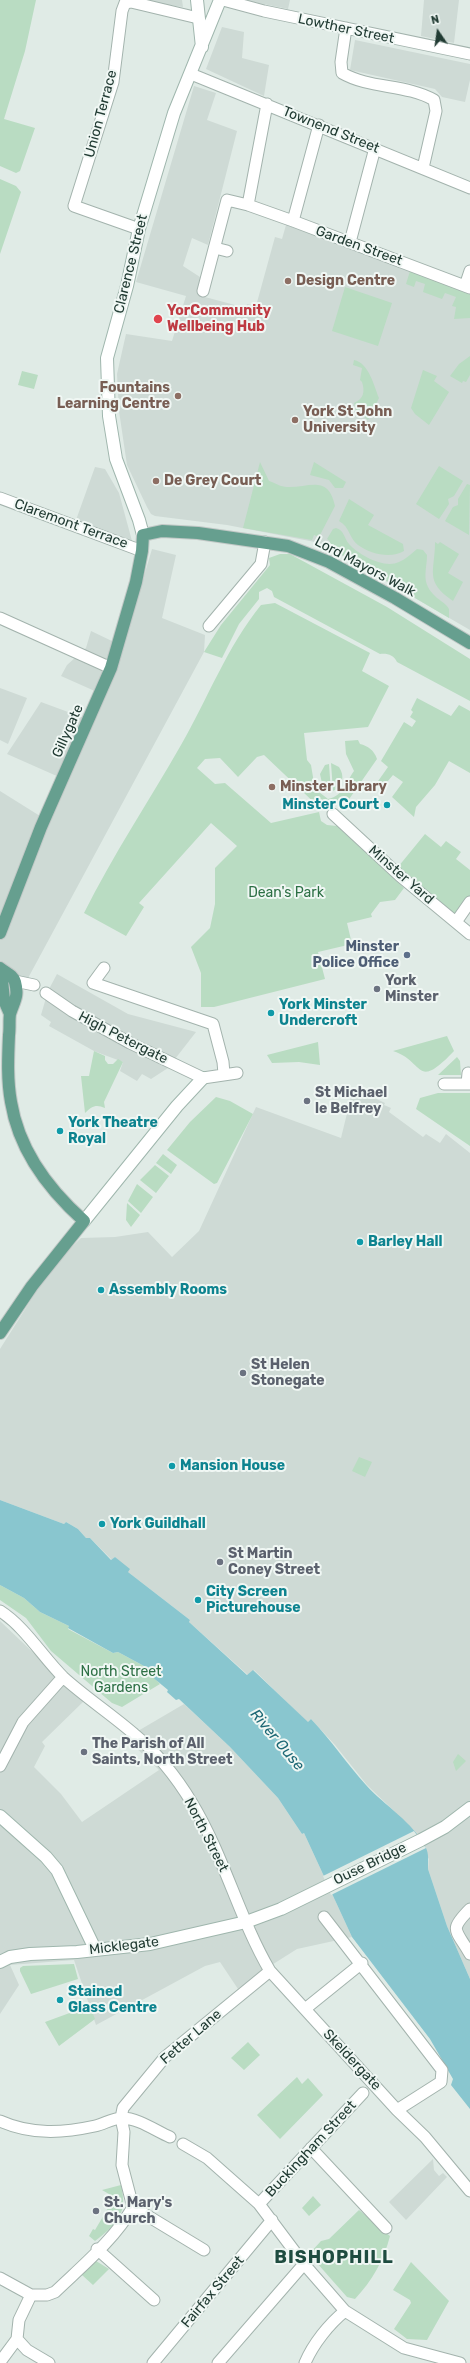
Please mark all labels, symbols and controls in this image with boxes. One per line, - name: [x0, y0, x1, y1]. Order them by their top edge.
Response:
- street label: Lowther Street: [296, 11, 396, 47]
- north arrow: [418, 12, 458, 52]
- text: N: [430, 13, 441, 27]
- street label: Union Terrace: [81, 68, 121, 160]
- street label: Townend Street: [280, 103, 382, 157]
- street label: Clarence Street: [111, 213, 151, 315]
- street label: Garden Street: [313, 223, 405, 269]
- place label: Design Centre: [296, 273, 395, 289]
- marker: Design Centre: [283, 276, 293, 286]
- place label: YorCommunity Wellbeing Hub: [167, 303, 271, 336]
- marker: YorCommunity Wellbeing Hub: [152, 313, 164, 325]
- place label: Fountains Learning Centre: [57, 380, 170, 412]
- marker: Fountains Learning Centre: [173, 391, 183, 401]
- place label: York St John University: [303, 404, 392, 436]
- marker: York St John University: [290, 415, 300, 425]
- place label: De Grey Court: [164, 473, 261, 489]
- marker: De Grey Court: [151, 476, 161, 486]
- street label: Claremont Terrace: [12, 496, 130, 552]
- street label: Lord Mayors Walk: [312, 533, 418, 601]
- street label: Gillygate: [49, 702, 87, 760]
- place label: Minster Library: [280, 779, 387, 795]
- marker: Minster Library: [267, 782, 277, 792]
- place label: Minster Court: [282, 797, 379, 813]
- marker: Minster Court: [382, 800, 392, 810]
- street label: Minster Yard: [365, 842, 437, 908]
- park label: Dean's Park: [248, 885, 324, 901]
- place label: Minster Police Office: [312, 939, 399, 972]
- marker: Minster Police Office: [402, 950, 412, 960]
- place label: York Minster: [385, 973, 439, 1006]
- marker: York Minster: [372, 984, 382, 994]
- place label: York Minster Undercroft: [279, 997, 367, 1030]
- street label: High Petergate: [75, 1008, 171, 1068]
- marker: York Minster Undercroft: [266, 1008, 276, 1018]
- place label: St Michael le Belfrey: [315, 1085, 387, 1118]
- marker: St Michael le Belfrey: [302, 1096, 312, 1106]
- place label: York Theatre Royal: [68, 1115, 158, 1148]
- marker: York Theatre Royal: [55, 1126, 65, 1136]
- place label: Barley Hall: [368, 1234, 443, 1250]
- marker: Barley Hall: [355, 1237, 365, 1247]
- place label: Assembly Rooms: [109, 1282, 227, 1298]
- marker: Assembly Rooms: [96, 1285, 106, 1295]
- place label: St Helen Stonegate: [251, 1357, 325, 1390]
- marker: St Helen Stonegate: [238, 1368, 248, 1378]
- place label: Mansion House: [180, 1458, 285, 1474]
- marker: Mansion House: [167, 1461, 177, 1471]
- place label: York Guildhall: [110, 1516, 206, 1532]
- marker: York Guildhall: [97, 1519, 107, 1529]
- place label: St Martin Coney Street: [228, 1546, 320, 1578]
- marker: St Martin Coney Street: [215, 1557, 225, 1567]
- place label: City Screen Picturehouse: [206, 1584, 301, 1616]
- marker: City Screen Picturehouse: [193, 1595, 203, 1605]
- park label: North Street Gardens: [81, 1664, 161, 1696]
- water label: River Ouse: [246, 1706, 308, 1774]
- place label: The Parish of All Saints, North Street: [92, 1736, 232, 1768]
- marker: The Parish of All Saints, North Street: [79, 1747, 89, 1757]
- street label: North Street: [180, 1795, 232, 1875]
- street label: Ouse Bridge: [331, 1839, 409, 1889]
- street label: Micklegate: [88, 1933, 160, 1959]
- place label: Stained Glass Centre: [68, 1984, 157, 2016]
- marker: Stained Glass Centre: [55, 1995, 65, 2005]
- street label: Fetter Lane: [157, 2006, 225, 2068]
- street label: Skeldergate: [319, 2026, 385, 2094]
- street label: Buckingham Street: [262, 2097, 360, 2201]
- place label: St. Mary's Church: [104, 2195, 172, 2228]
- marker: St. Mary's Church: [91, 2206, 101, 2216]
- district label: BISHOPHILL: [274, 2247, 394, 2269]
- street label: Fairfax Street: [178, 2253, 248, 2331]

